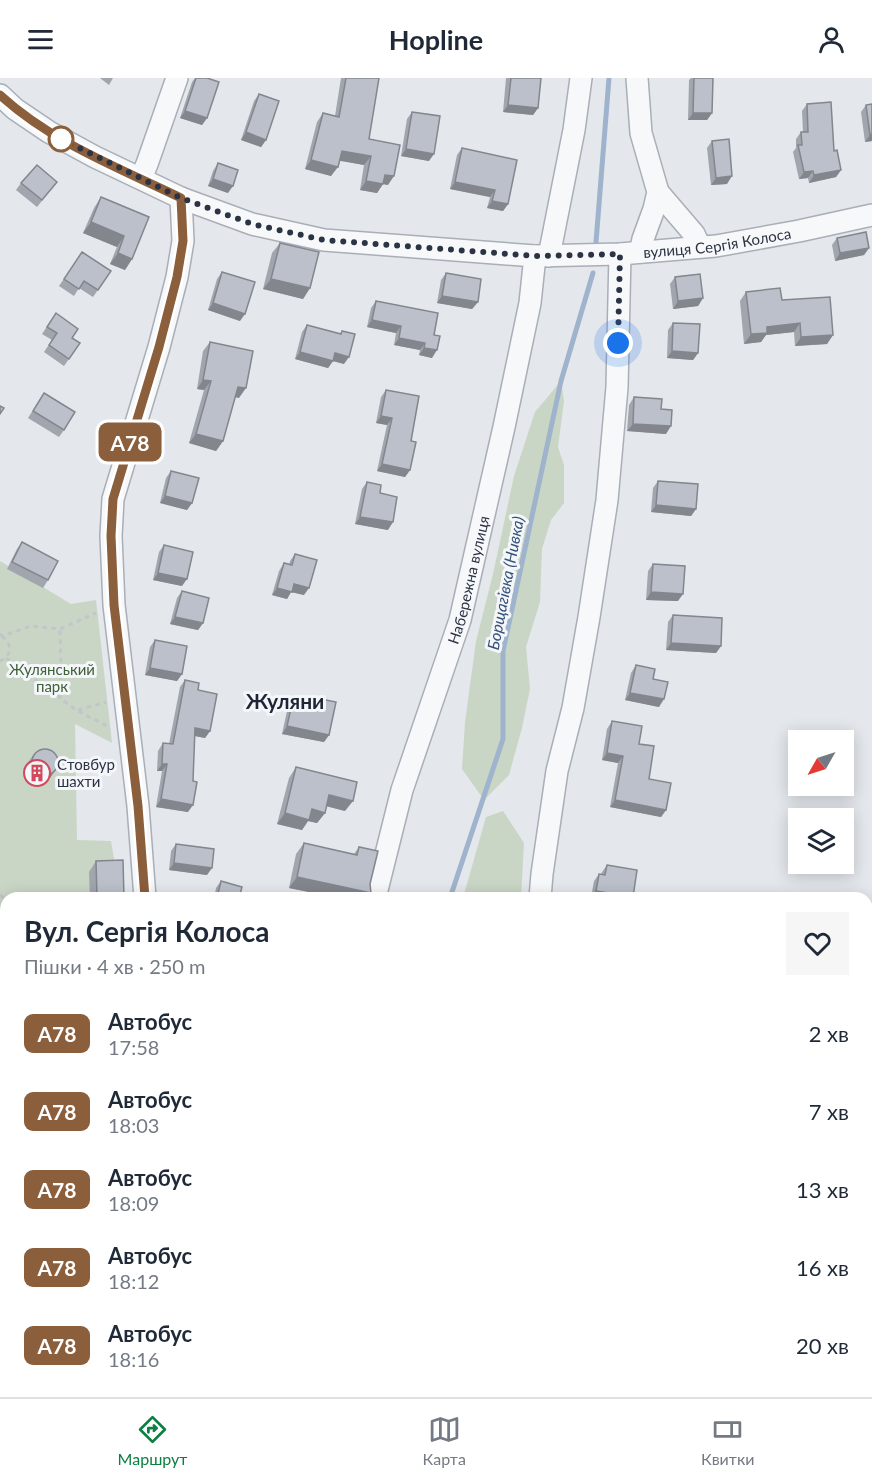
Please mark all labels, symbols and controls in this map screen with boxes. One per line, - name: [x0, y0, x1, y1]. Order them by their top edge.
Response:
- icon: menu: [24, 23, 57, 56]
- text: Hopline: [389, 23, 483, 56]
- icon: person: [815, 23, 848, 56]
- unlabelled marker: [48, 126, 74, 152]
- street label: вулиця Сергія Колоса: [642, 224, 792, 261]
- your location: [603, 328, 633, 358]
- line badge: А78: [96, 422, 164, 462]
- text: А78: [111, 430, 149, 455]
- street label: Набережна вулиця: [444, 514, 493, 646]
- water label: Борщагівка (Нивка): [483, 515, 527, 651]
- park label: Жулянський парк: [9, 660, 95, 695]
- district label: Жуляни: [246, 688, 324, 713]
- north arrow: [788, 730, 854, 796]
- map controls: [788, 730, 854, 874]
- place label: Cтовбур шахти: [57, 755, 115, 790]
- building icon: Cтовбур шахти: [22, 758, 52, 788]
- button: layers: [788, 808, 854, 874]
- button: heart: [786, 912, 849, 975]
- text: Вул. Сергія Колоса: [24, 914, 269, 948]
- text: Пішки · 4 хв · 250 m: [24, 954, 206, 978]
- text: Автобус: [108, 1008, 192, 1035]
- text: 2 хв: [809, 1020, 849, 1047]
- text: А78: [38, 1021, 76, 1046]
- text: 17:58: [108, 1035, 159, 1059]
- text: Автобус: [108, 1086, 192, 1113]
- text: 7 хв: [809, 1098, 849, 1125]
- text: А78: [38, 1099, 76, 1124]
- text: 18:03: [108, 1113, 159, 1137]
- text: Автобус: [108, 1164, 192, 1191]
- text: 13 хв: [796, 1176, 849, 1203]
- text: А78: [38, 1177, 76, 1202]
- text: 18:09: [108, 1191, 159, 1215]
- text: Автобус: [108, 1242, 192, 1269]
- text: 16 хв: [796, 1254, 849, 1281]
- text: А78: [38, 1255, 76, 1280]
- text: 18:12: [108, 1269, 159, 1293]
- text: Автобус: [108, 1320, 192, 1347]
- text: 20 хв: [796, 1332, 849, 1359]
- text: А78: [38, 1333, 76, 1358]
- text: 18:16: [108, 1347, 159, 1371]
- tab: Маршрут: [118, 1413, 187, 1468]
- tab: Карта: [423, 1413, 466, 1468]
- tab: Квитки: [701, 1413, 754, 1468]

